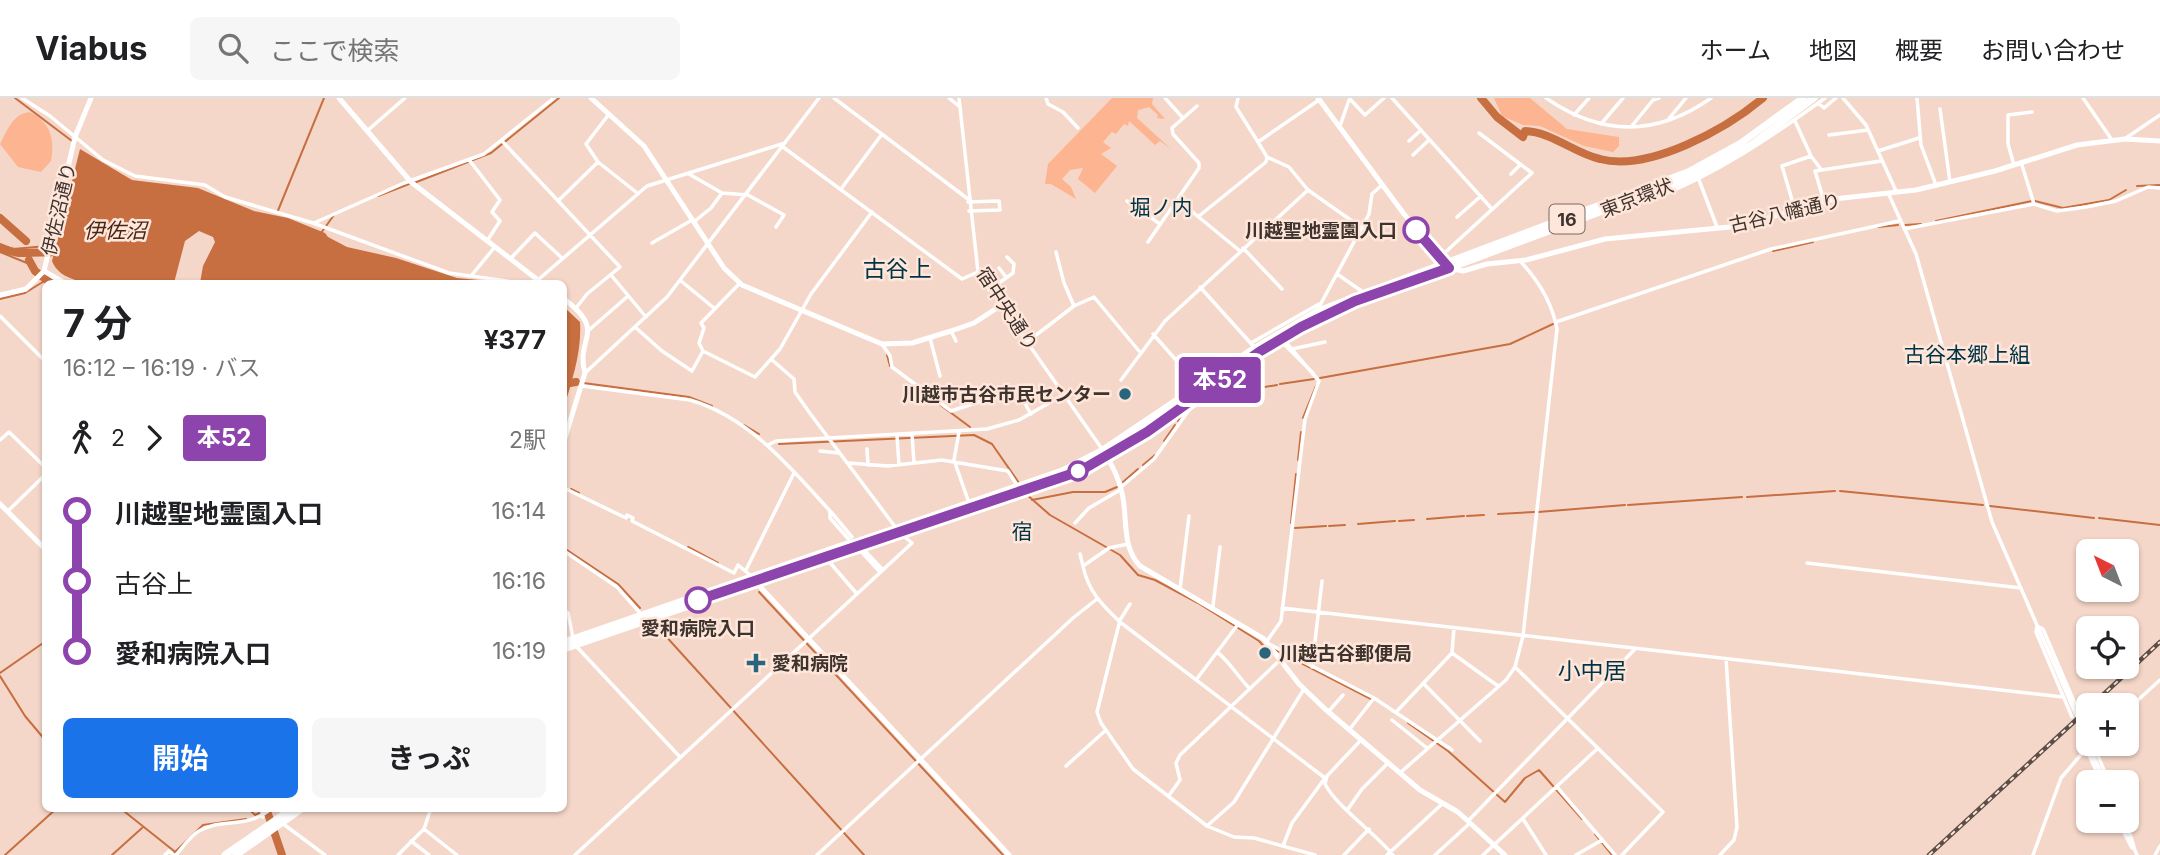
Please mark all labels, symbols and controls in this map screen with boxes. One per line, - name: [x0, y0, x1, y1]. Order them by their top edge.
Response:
- search box: [190, 17, 680, 80]
- text: Viabus: [35, 28, 148, 68]
- icon: search: [214, 29, 252, 67]
- text: ここで検索: [270, 35, 400, 66]
- text: ホーム: [1700, 36, 1771, 65]
- text: 地図: [1809, 36, 1857, 65]
- text: 概要: [1895, 36, 1943, 65]
- text: お問い合わせ: [1981, 36, 2125, 65]
- street label: 伊佐沼通り: [37, 160, 81, 258]
- street label: 東京環状: [1597, 174, 1677, 222]
- street label: 古谷八幡通り: [1727, 189, 1843, 237]
- district label: 堀ノ内: [1130, 195, 1193, 220]
- road number: 16: [1550, 204, 1584, 234]
- marker: 川越聖地霊園入口: [1403, 217, 1429, 243]
- water label: 伊佐沼: [84, 218, 149, 243]
- place label: 川越聖地霊園入口: [1245, 219, 1397, 242]
- district label: 古谷上: [863, 255, 932, 283]
- street label: 宿中央通り: [971, 263, 1043, 355]
- text: 7 分: [63, 300, 132, 346]
- text: ¥377: [484, 324, 546, 355]
- district label: 古谷本郷上組: [1904, 342, 2030, 367]
- text: 16:12 – 16:19 · バス: [63, 354, 261, 382]
- line badge: 本52: [1180, 357, 1260, 403]
- text: 本52: [1193, 365, 1247, 394]
- place label: 川越市古谷市民センター: [902, 383, 1111, 406]
- marker: 川越市古谷市民センター: [1117, 386, 1133, 402]
- icon: walk: [63, 419, 101, 457]
- icon: forward: [135, 419, 173, 457]
- text: 本52: [197, 423, 252, 452]
- text: 2: [111, 424, 125, 452]
- text: 2駅: [509, 426, 546, 454]
- unlabelled marker: [1068, 461, 1088, 481]
- text: 16:14: [492, 497, 546, 525]
- text: 川越聖地霊園入口: [115, 498, 323, 529]
- district label: 宿: [1012, 519, 1033, 544]
- north arrow: [2076, 539, 2138, 602]
- map controls: [2076, 539, 2139, 833]
- text: 16:16: [492, 567, 546, 595]
- text: 古谷上: [115, 568, 193, 599]
- marker: 愛和病院入口: [685, 587, 711, 613]
- button: locate: [2076, 616, 2139, 679]
- place label: 愛和病院入口: [641, 617, 755, 640]
- text: 16:19: [492, 637, 546, 665]
- text: 愛和病院入口: [115, 638, 271, 669]
- place label: 川越古谷郵便局: [1279, 642, 1412, 665]
- marker: 川越古谷郵便局: [1257, 645, 1273, 661]
- place label: 愛和病院: [772, 652, 848, 675]
- marker: 愛和病院: [746, 653, 766, 673]
- district label: 小中居: [1558, 657, 1627, 685]
- button: +: [2076, 693, 2139, 756]
- button: 開始: [63, 718, 298, 798]
- button: きっぷ: [312, 718, 546, 798]
- button: −: [2076, 770, 2139, 833]

